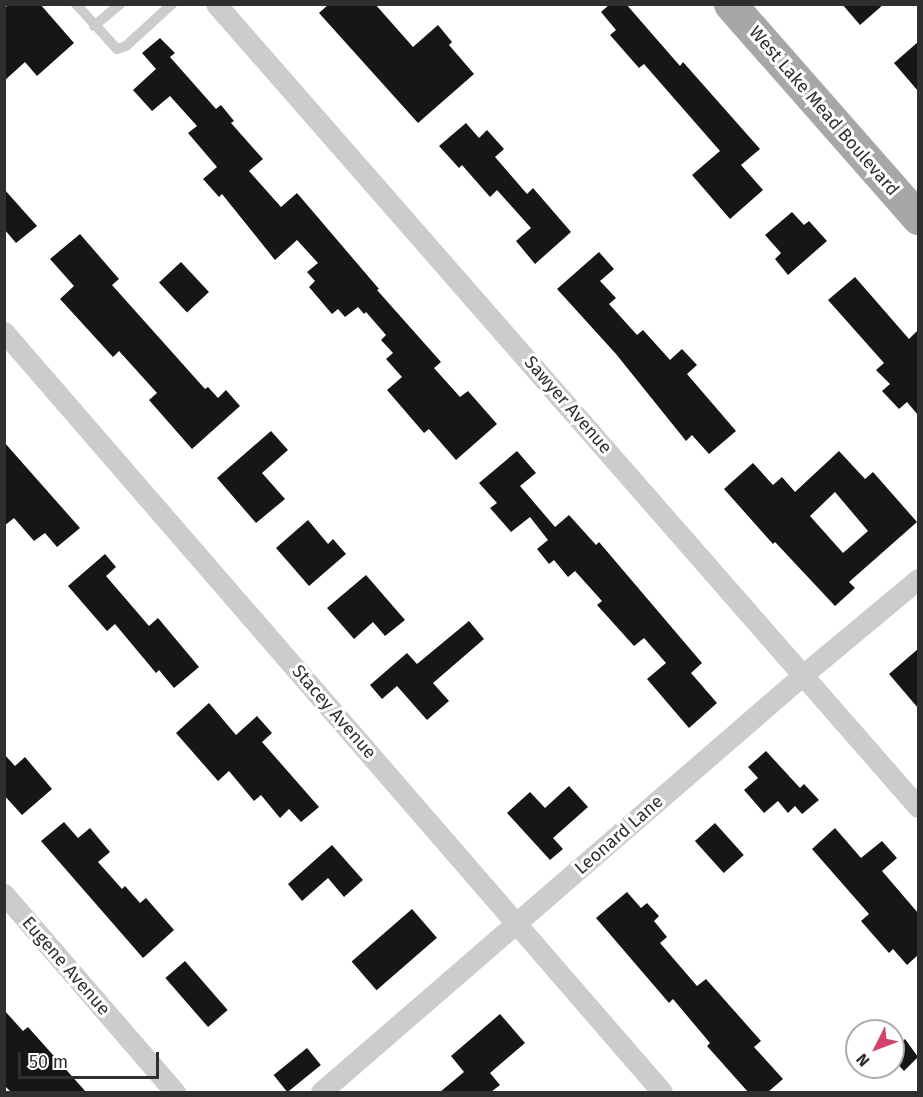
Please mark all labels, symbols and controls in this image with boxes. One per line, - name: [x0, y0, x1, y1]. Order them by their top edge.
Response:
- street label: West Lake Mead Boulevard: [744, 22, 904, 200]
- street label: Sawyer Avenue: [520, 352, 616, 458]
- street label: Stacey Avenue: [287, 661, 381, 763]
- street label: Leonard Lane: [570, 791, 668, 879]
- street label: Eugene Avenue: [17, 912, 115, 1020]
- north arrow: [845, 1019, 905, 1079]
- scale bar: [21, 1040, 162, 1078]
- text: N: [852, 1050, 873, 1070]
- text: 50 m: [29, 1051, 68, 1073]

